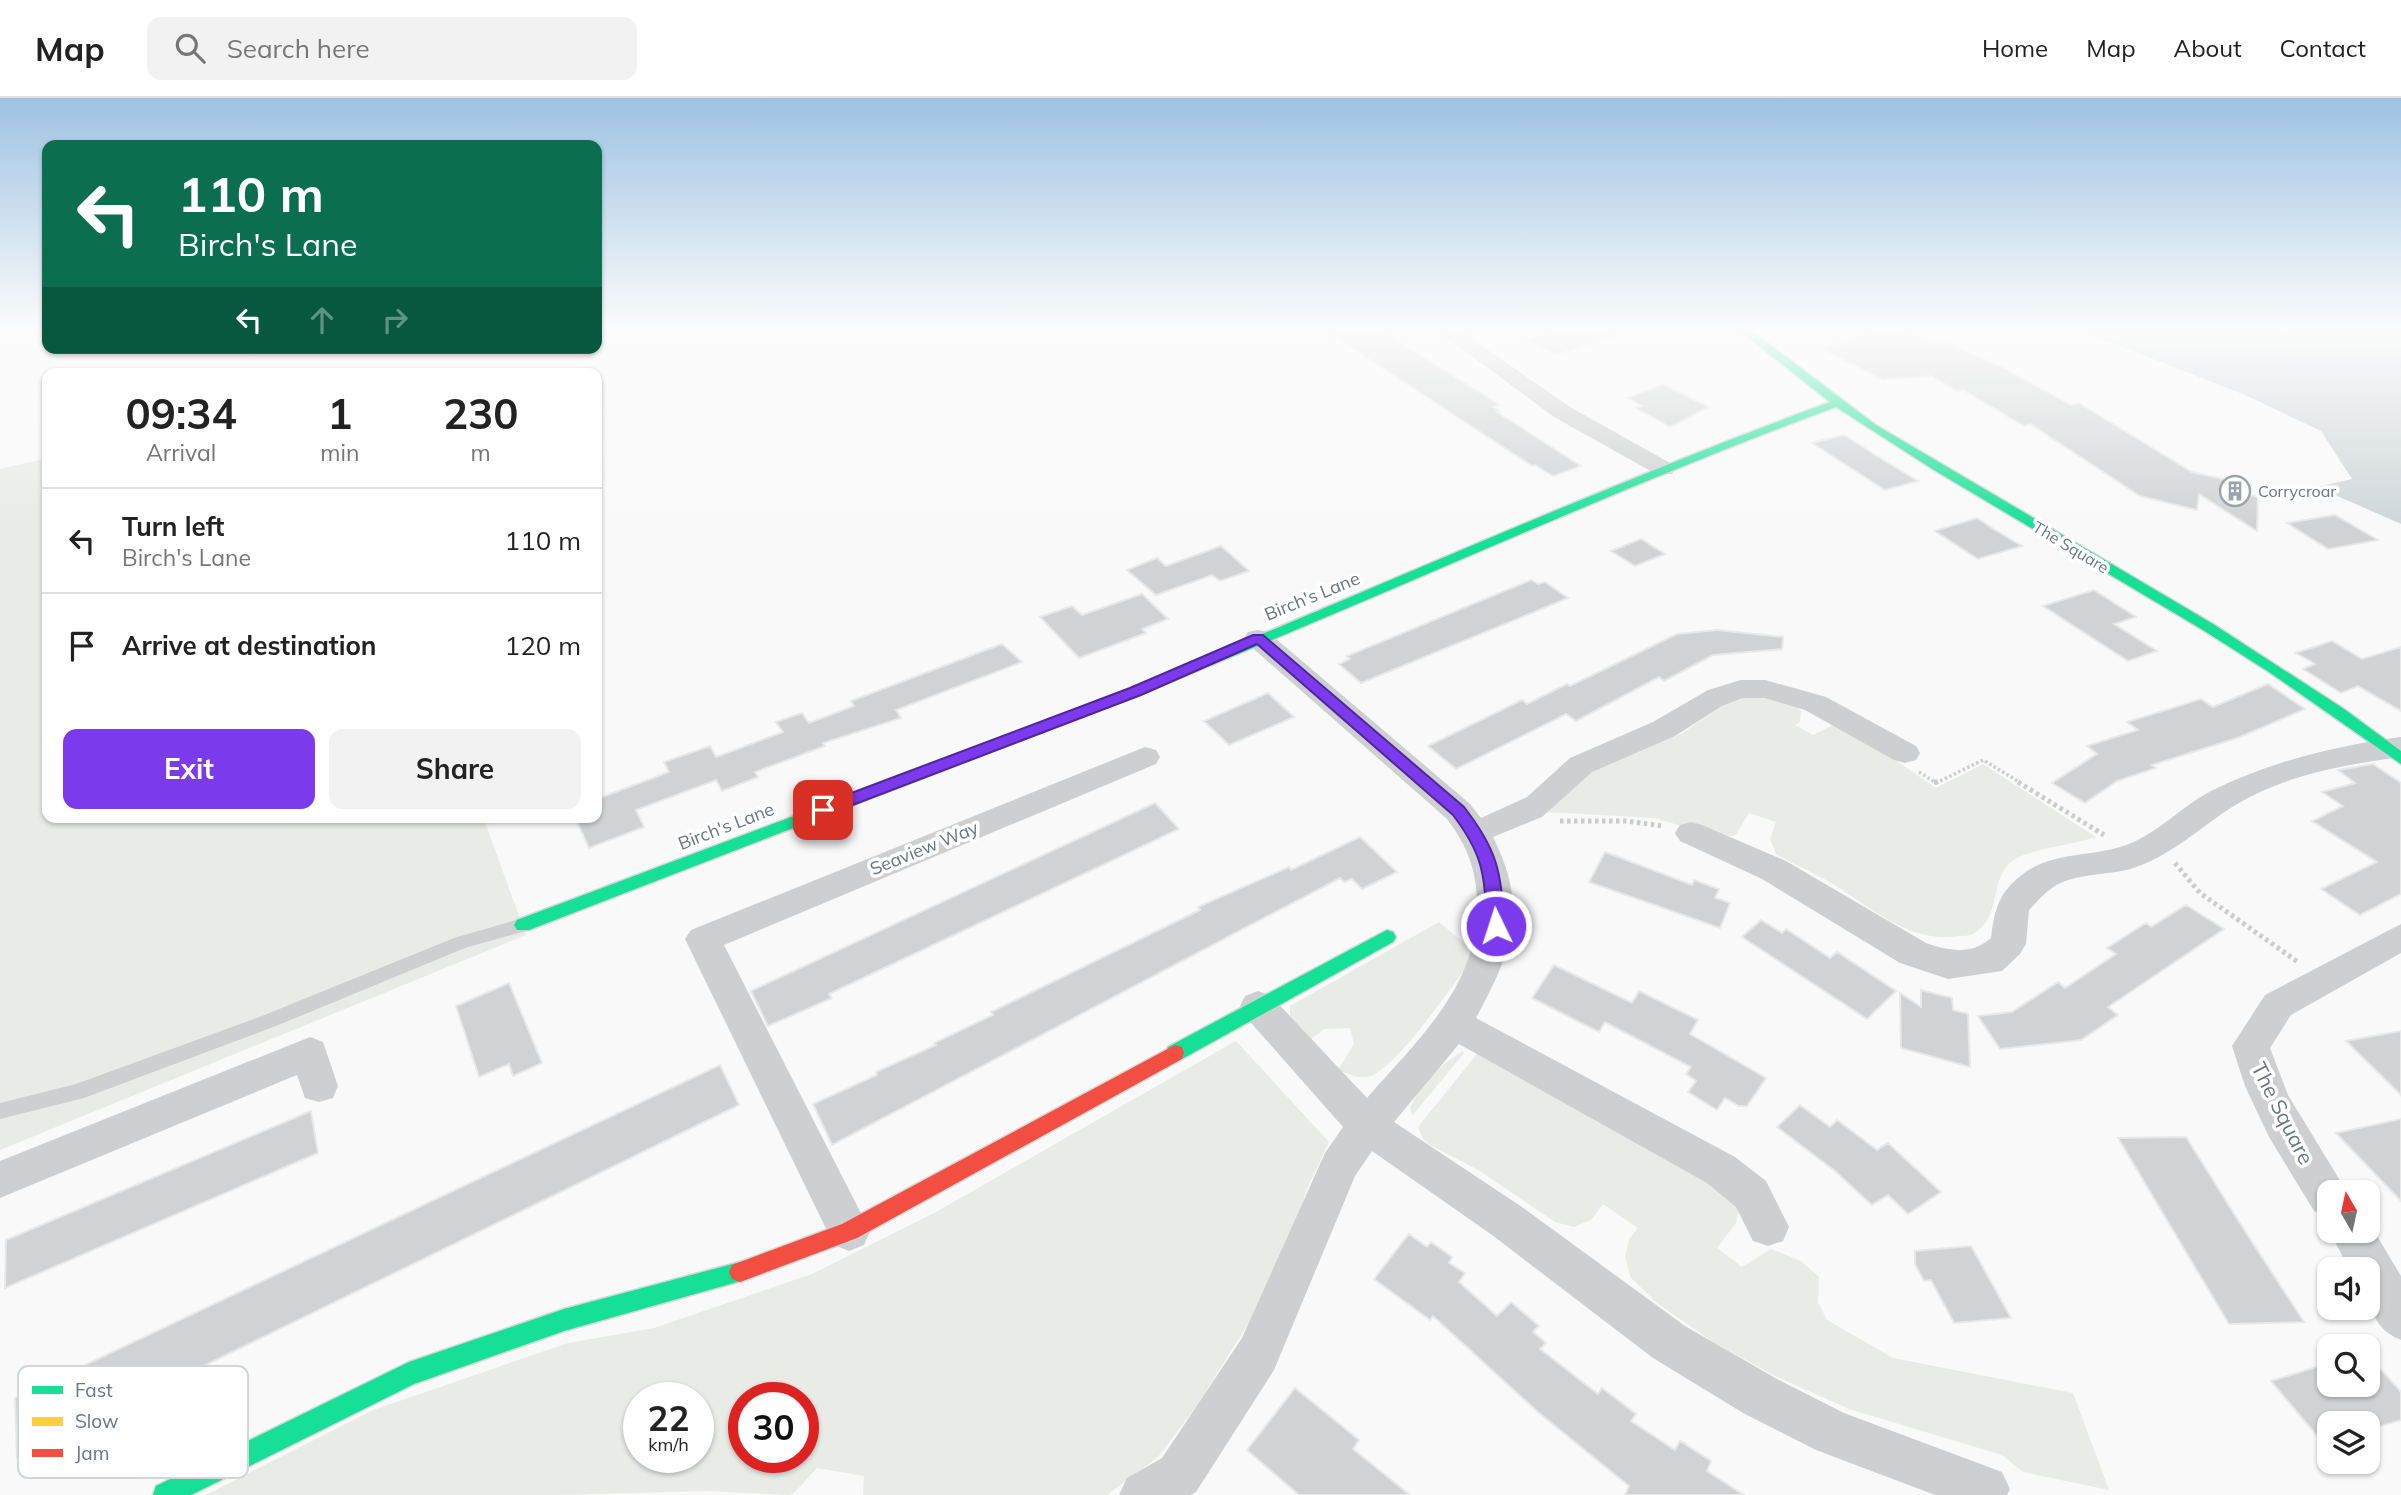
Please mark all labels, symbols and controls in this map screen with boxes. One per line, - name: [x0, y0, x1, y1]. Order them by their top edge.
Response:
- search box: [147, 17, 637, 80]
- text: Map: [35, 28, 105, 69]
- icon: search: [171, 29, 209, 67]
- text: Search here: [227, 32, 370, 65]
- text: Home: [1982, 33, 2048, 63]
- text: Map: [2086, 33, 2136, 63]
- text: About: [2174, 33, 2242, 63]
- text: Contact: [2280, 33, 2366, 63]
- text: 110 m: [178, 163, 324, 224]
- icon: left: [63, 168, 154, 259]
- text: Birch's Lane: [178, 224, 357, 264]
- icon: left: [230, 301, 268, 339]
- icon: ahead: [303, 301, 341, 339]
- icon: right: [376, 301, 414, 339]
- text: 09:34: [126, 387, 237, 440]
- text: 1: [327, 387, 352, 440]
- text: 230: [443, 387, 518, 440]
- text: Arrival: [146, 438, 216, 467]
- text: min: [320, 438, 359, 467]
- text: m: [471, 438, 491, 467]
- building icon: Corrycroar: [2218, 474, 2252, 508]
- place label: Corrycroar: [2258, 481, 2336, 501]
- text: Turn left: [122, 510, 224, 543]
- street label: The Square: [2030, 517, 2112, 577]
- icon: left: [63, 522, 101, 560]
- text: 110 m: [505, 524, 581, 557]
- text: Birch's Lane: [122, 543, 251, 572]
- street label: Birch's Lane: [1261, 566, 1363, 626]
- icon: arrive: [63, 627, 101, 665]
- text: Arrive at destination: [122, 629, 377, 662]
- text: 120 m: [505, 629, 581, 662]
- button: Exit: [63, 729, 315, 809]
- button: Share: [329, 729, 581, 809]
- pin: [793, 780, 853, 840]
- icon: arrive: [804, 791, 842, 829]
- street label: Birch's Lane: [675, 797, 777, 855]
- street label: Seaview Way: [866, 816, 982, 880]
- position arrow: [1459, 889, 1533, 963]
- street label: The Square: [2246, 1058, 2320, 1168]
- north arrow: [2317, 1180, 2380, 1242]
- map controls: [2317, 1180, 2380, 1474]
- button: sound: [2317, 1257, 2380, 1320]
- button: search: [2317, 1334, 2380, 1397]
- legend: [18, 1366, 248, 1478]
- text: Fast: [75, 1378, 113, 1402]
- speed limit sign: 30: [728, 1382, 819, 1473]
- text: 22: [647, 1396, 690, 1440]
- text: Slow: [75, 1409, 119, 1433]
- button: layers: [2317, 1411, 2380, 1474]
- text: km/h: [648, 1433, 689, 1456]
- text: Jam: [75, 1441, 109, 1465]

